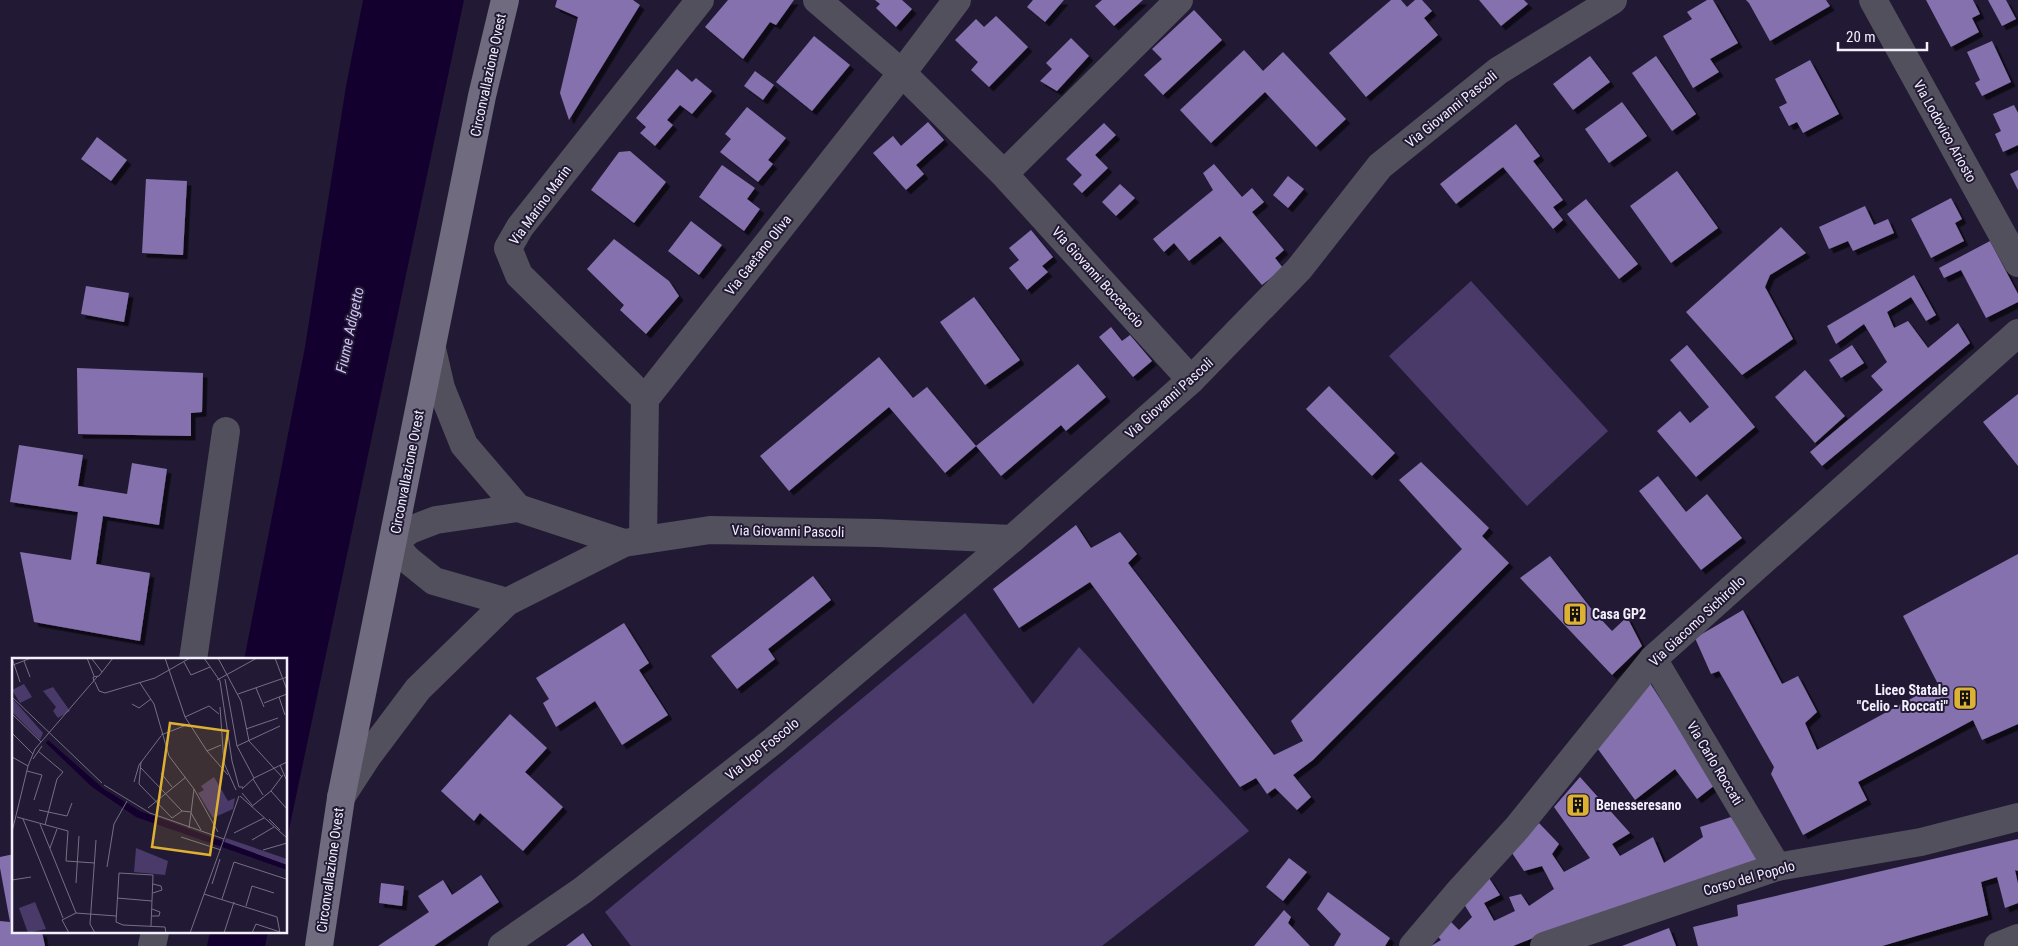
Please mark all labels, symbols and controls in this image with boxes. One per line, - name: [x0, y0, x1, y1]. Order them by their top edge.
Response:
- street label: Circonvallazione Ovest: [467, 12, 509, 138]
- scale bar: [1838, 20, 1927, 52]
- text: 20 m: [1846, 28, 1876, 46]
- street label: Via Giovanni Pascoli: [1402, 67, 1500, 151]
- street label: Via Lodovico Ariosto: [1910, 77, 1980, 185]
- street label: Via Marino Marin: [506, 162, 574, 248]
- street label: Via Gaetano Oliva: [722, 212, 794, 298]
- street label: Via Giovanni Boccaccio: [1049, 224, 1147, 330]
- water label: Fiume Adigetto: [332, 285, 368, 375]
- street label: Via Giovanni Pascoli: [1122, 354, 1216, 442]
- street label: Circonvallazione Ovest: [387, 409, 427, 535]
- street label: Via Giovanni Pascoli: [732, 522, 844, 540]
- street label: Via Giacomo Sichirollo: [1646, 573, 1748, 669]
- building icon: Casa GP2: [1562, 601, 1588, 627]
- place label: Casa GP2: [1592, 606, 1646, 622]
- inset map: [12, 658, 288, 934]
- place label: Liceo Statale "Celio - Roccati": [1857, 682, 1948, 714]
- building icon: Liceo Statale "Celio - Roccati": [1952, 685, 1978, 711]
- street label: Via Ugo Foscolo: [722, 715, 802, 783]
- street label: Via Carlo Roccati: [1684, 718, 1746, 808]
- building icon: Benesseresano: [1565, 792, 1591, 818]
- place label: Benesseresano: [1596, 797, 1682, 813]
- street label: Circonvallazione Ovest: [313, 807, 347, 933]
- street label: Corso del Popolo: [1701, 857, 1797, 899]

